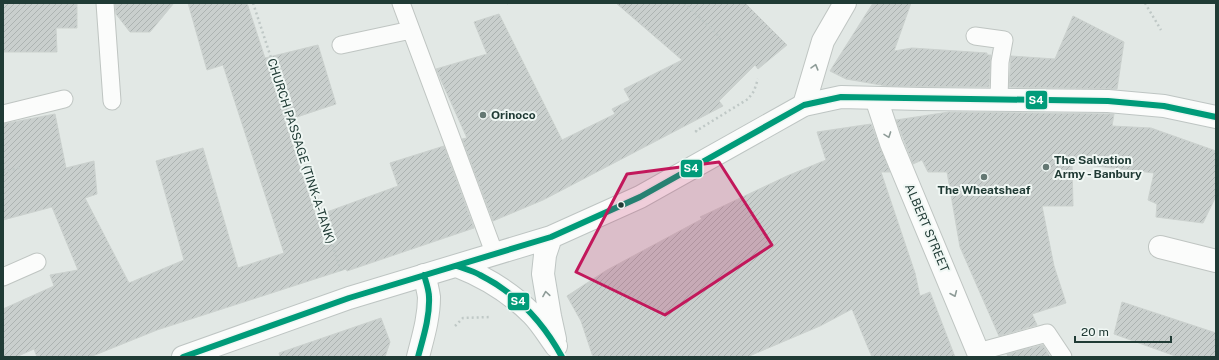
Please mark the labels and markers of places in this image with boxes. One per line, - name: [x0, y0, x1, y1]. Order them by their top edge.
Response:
- place label: Orinoco: [491, 108, 536, 122]
- marker: Orinoco: [478, 110, 488, 120]
- place label: The Salvation Army - Banbury: [1054, 153, 1142, 181]
- marker: The Salvation Army - Banbury: [1041, 162, 1051, 172]
- marker: The Wheatsheaf: [979, 172, 989, 182]
- place label: The Wheatsheaf: [938, 183, 1031, 197]
- unlabelled marker: [616, 200, 626, 210]

